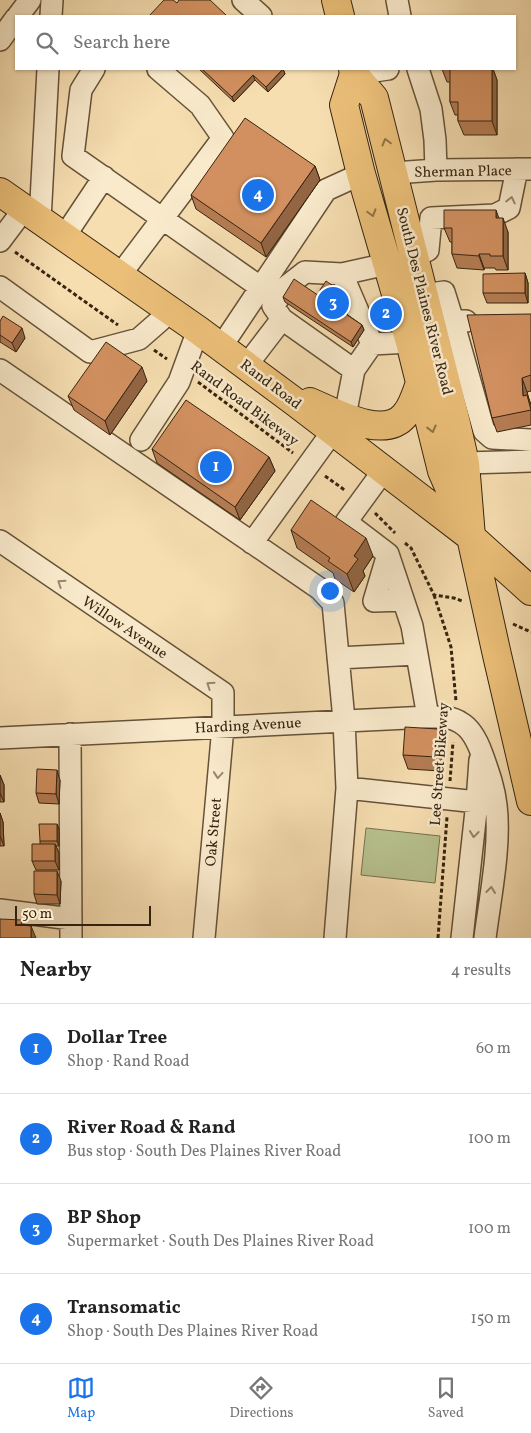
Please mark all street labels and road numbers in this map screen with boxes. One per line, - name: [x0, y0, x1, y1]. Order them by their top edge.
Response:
- street label: Sherman Place: [414, 161, 512, 184]
- street label: South Des Plaines River Road: [390, 205, 457, 397]
- street label: Rand Road: [235, 355, 305, 415]
- street label: Rand Road Bikeway: [186, 357, 303, 452]
- street label: Willow Avenue: [77, 592, 171, 665]
- street label: Lee Street Bikeway: [426, 702, 455, 826]
- street label: Harding Avenue: [194, 713, 302, 740]
- street label: Oak Street: [201, 797, 228, 867]

